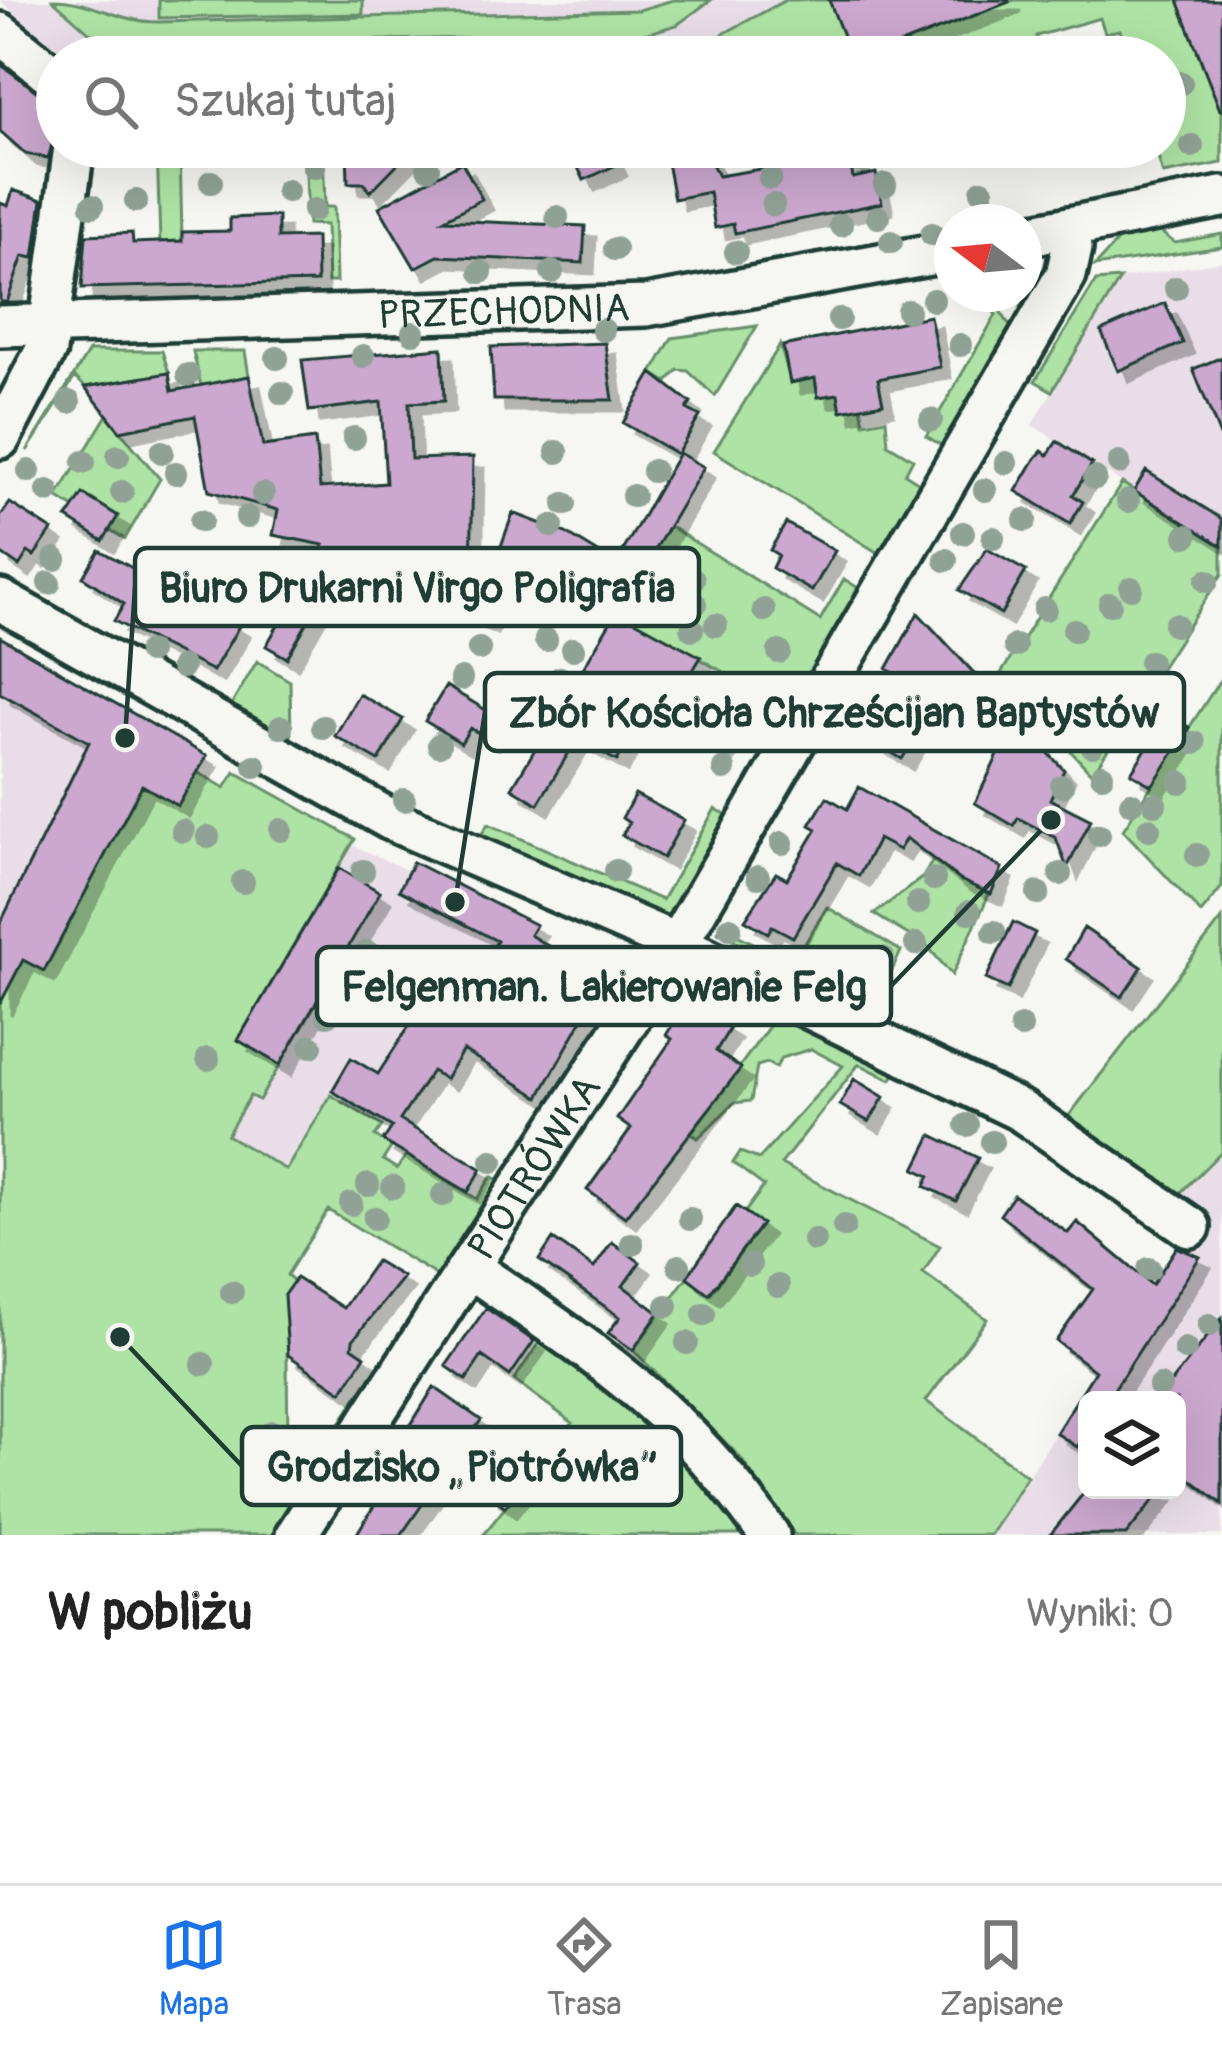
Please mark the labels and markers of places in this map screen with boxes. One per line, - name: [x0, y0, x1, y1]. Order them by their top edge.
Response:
- callout: Biuro Drukarni Virgo Poligrafia: [135, 548, 699, 626]
- callout: Zbór Kościoła Chrześcijan Baptystów: [485, 673, 1184, 751]
- callout: Felgenman. Lakierowanie Felg: [317, 947, 891, 1025]
- callout: Grodzisko „Piotrówka”: [242, 1427, 681, 1505]

